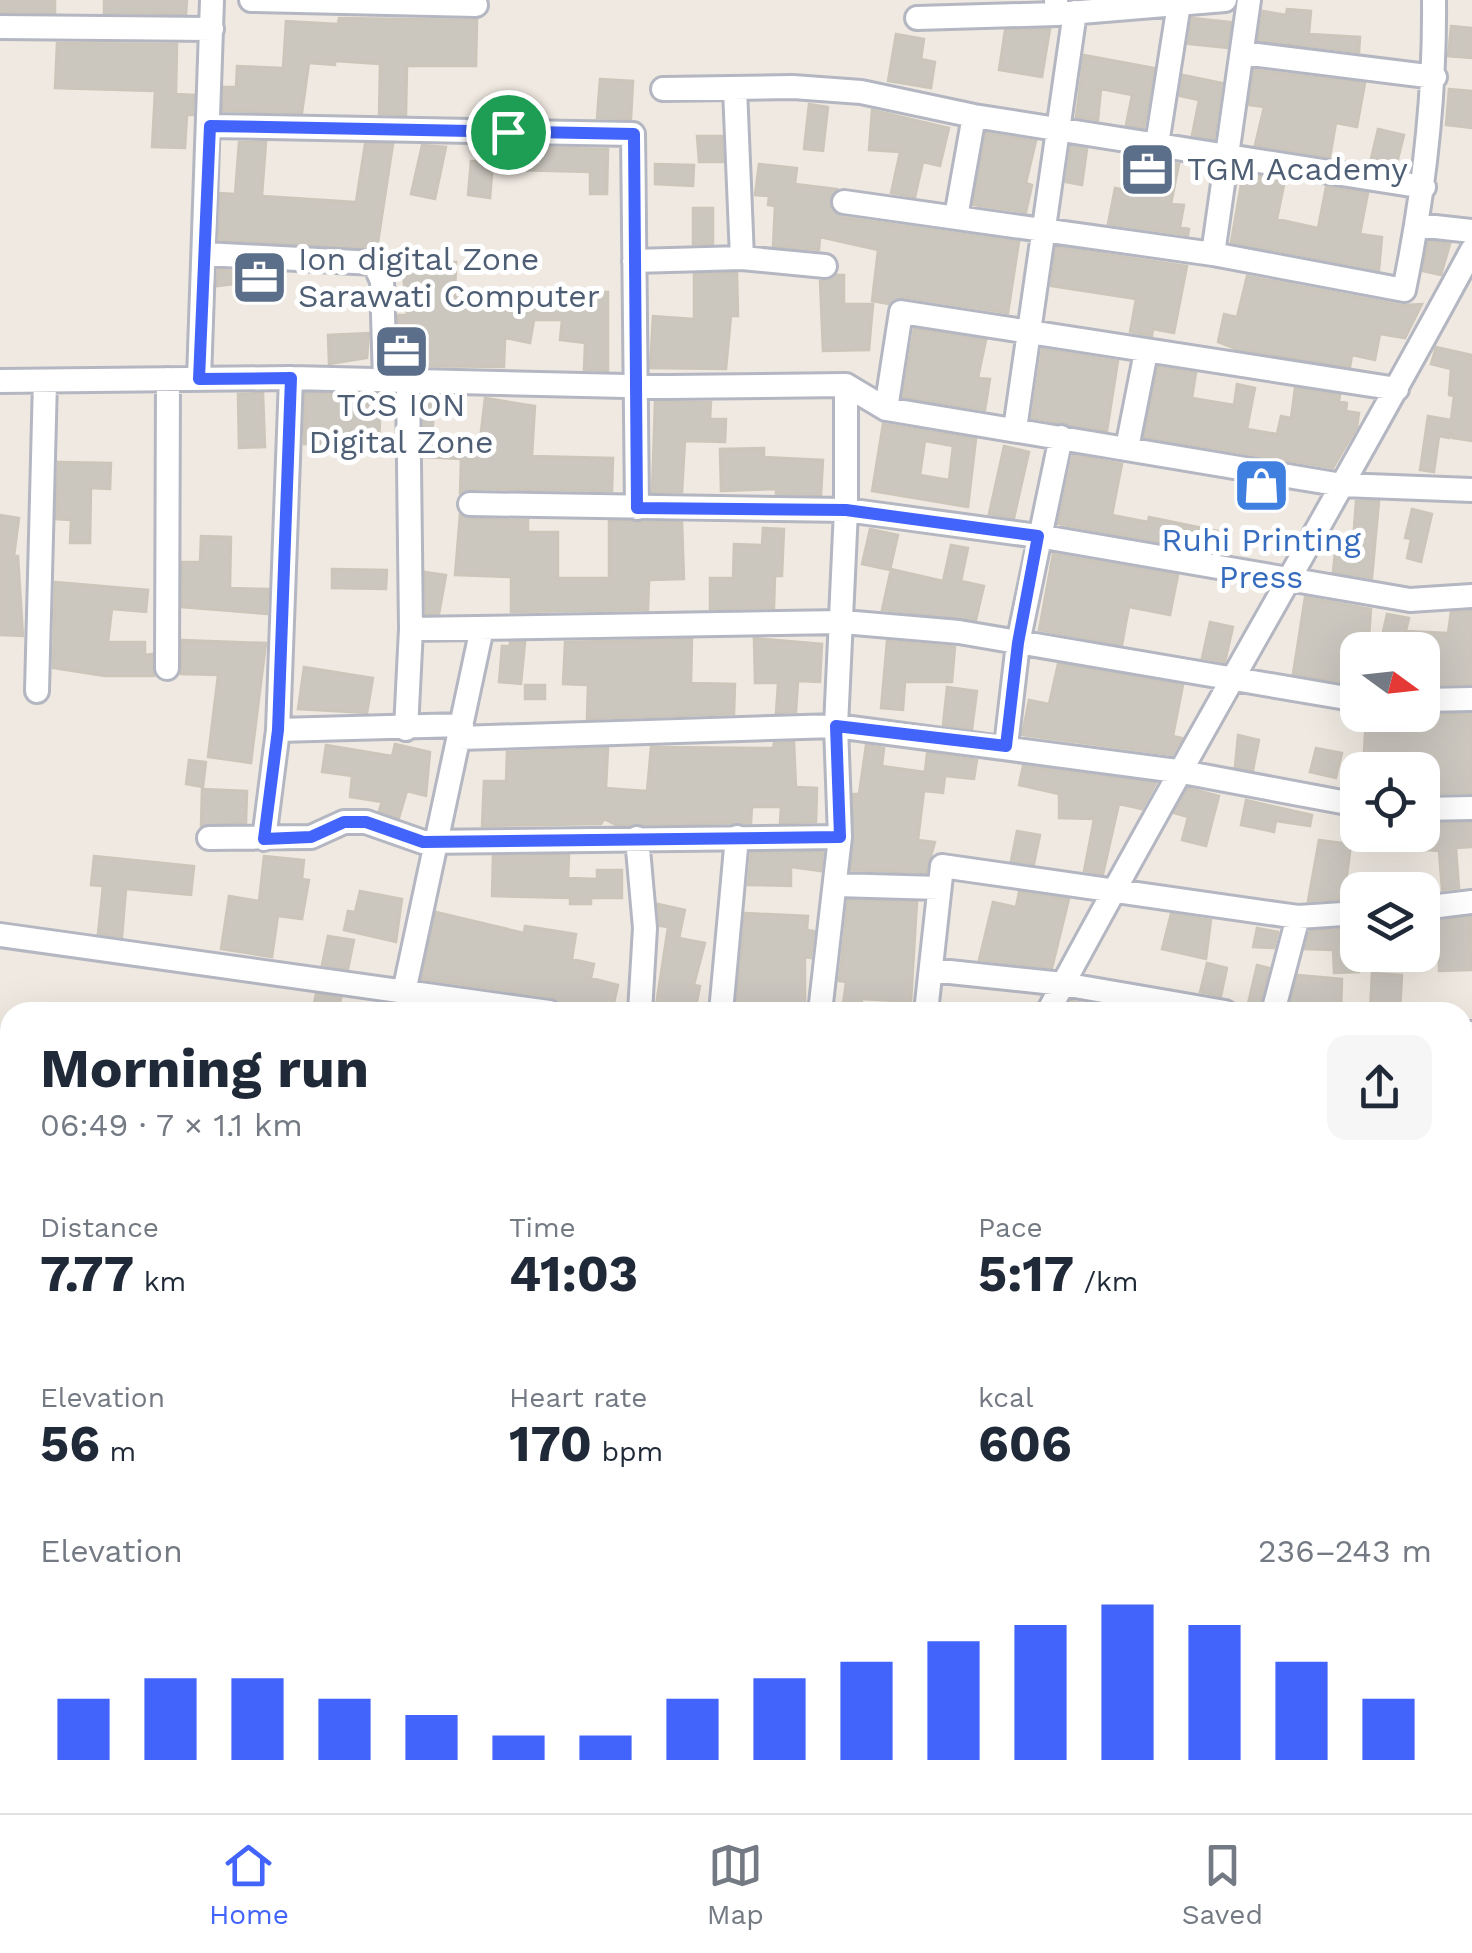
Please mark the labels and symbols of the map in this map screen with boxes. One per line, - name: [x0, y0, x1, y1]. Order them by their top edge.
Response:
- pin: [466, 90, 551, 175]
- office icon: TGM Academy: [1118, 139, 1178, 199]
- place label: TGM Academy: [1187, 150, 1408, 188]
- place label: Ion digital Zone Sarawati Computer: [298, 240, 600, 315]
- office icon: Ion digital Zone Sarawati Computer: [229, 247, 289, 307]
- office icon: TCS ION Digital Zone: [371, 321, 431, 381]
- place label: TCS ION Digital Zone: [309, 386, 493, 461]
- shop icon: Ruhi Printing Press: [1231, 456, 1291, 516]
- place label: Ruhi Printing Press: [1161, 521, 1362, 596]
- north arrow: [1340, 632, 1440, 732]

